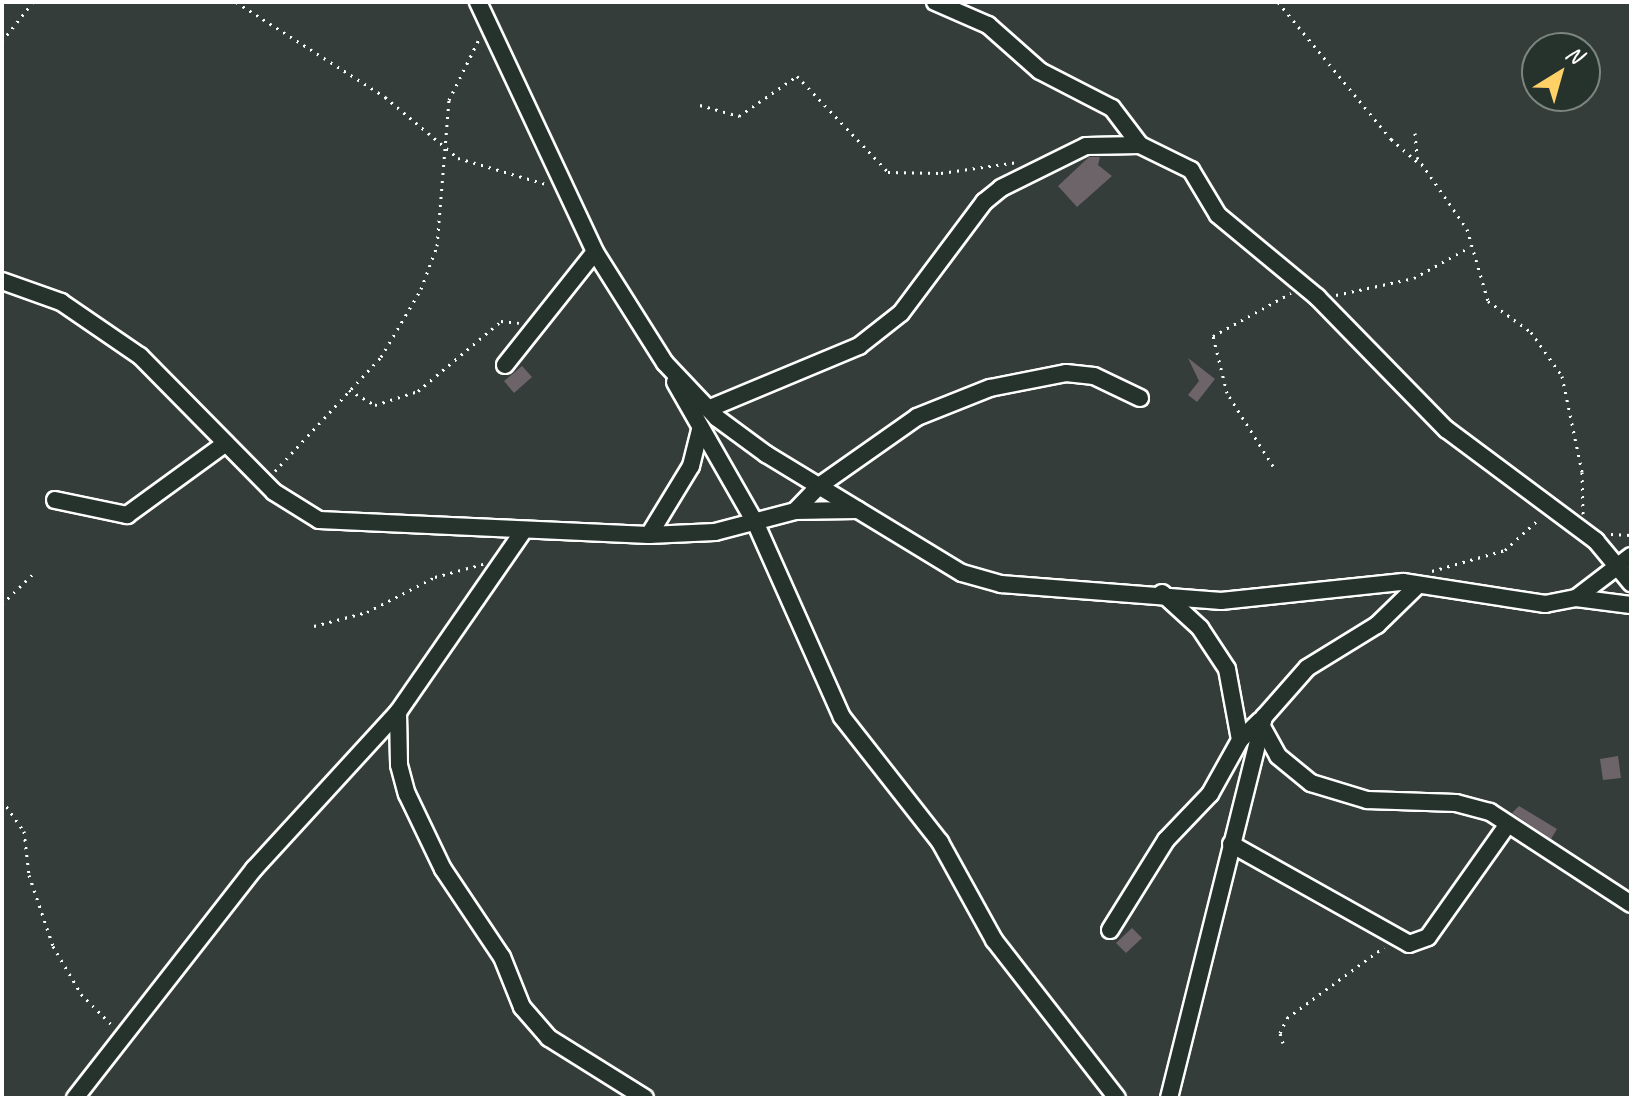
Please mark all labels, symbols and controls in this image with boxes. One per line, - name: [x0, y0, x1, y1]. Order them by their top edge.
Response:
- north arrow: [1521, 32, 1601, 112]
- text: N: [1560, 39, 1588, 70]

